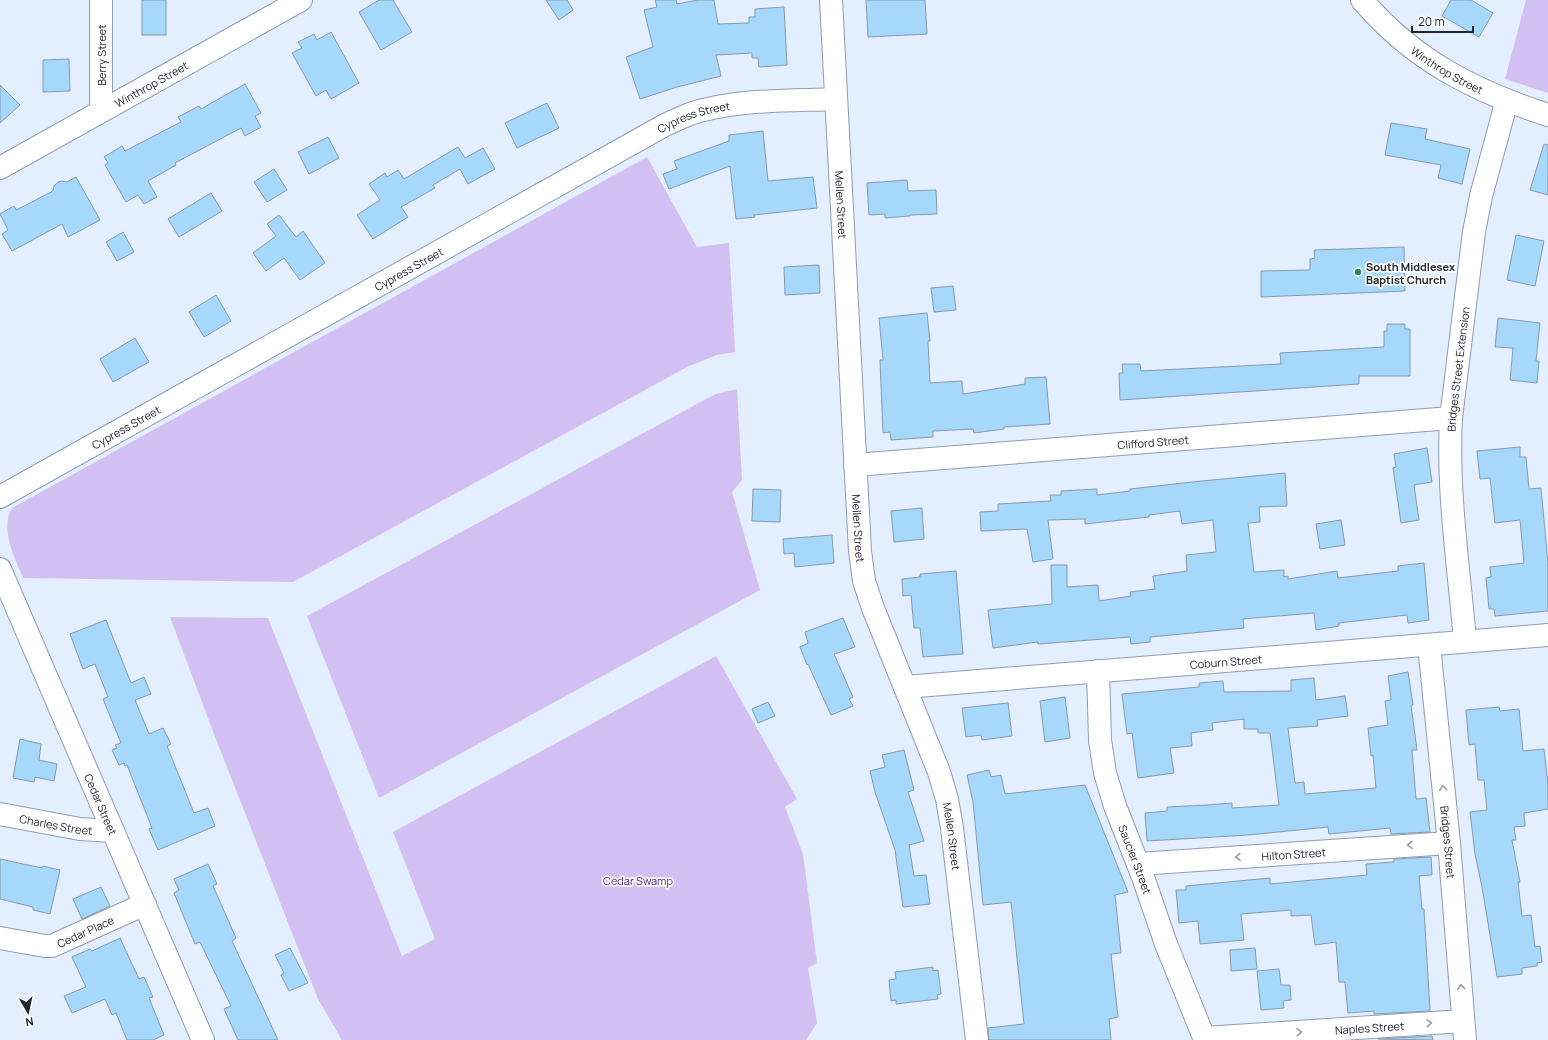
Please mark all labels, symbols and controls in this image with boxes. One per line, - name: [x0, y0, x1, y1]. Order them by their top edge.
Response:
- scale bar: [1412, 8, 1473, 34]
- text: 20 m: [1418, 13, 1445, 30]
- street label: Berry Street: [94, 24, 109, 86]
- street label: Winthrop Street: [1408, 42, 1486, 97]
- street label: Winthrop Street: [112, 57, 190, 110]
- street label: Cypress Street: [654, 97, 731, 136]
- street label: Mellen Street: [832, 170, 851, 239]
- street label: Cypress Street: [371, 243, 446, 294]
- place label: South Middlesex Baptist Church: [1366, 259, 1455, 287]
- marker: South Middlesex Baptist Church: [1353, 267, 1363, 277]
- street label: Bridges Street Extension: [1443, 306, 1472, 432]
- street label: Cypress Street: [89, 401, 163, 452]
- street label: Clifford Street: [1117, 431, 1189, 452]
- street label: Mellen Street: [850, 494, 869, 563]
- street label: Coburn Street: [1189, 651, 1263, 671]
- street label: Cedar Street: [81, 771, 121, 837]
- one-way arrow: [1439, 785, 1448, 791]
- street label: Mellen Street: [940, 801, 964, 871]
- street label: Bridges Street: [1438, 805, 1459, 879]
- street label: Charles Street: [18, 810, 93, 837]
- street label: Saucier Street: [1116, 822, 1156, 896]
- one-way arrow: [1407, 841, 1413, 850]
- street label: Hilton Street: [1261, 844, 1326, 863]
- one-way arrow: [1235, 853, 1241, 862]
- park label: Cedar Swamp: [603, 873, 673, 888]
- street label: Cedar Place: [54, 911, 116, 950]
- one-way arrow: [1456, 984, 1465, 990]
- north arrow: [8, 992, 48, 1032]
- text: N: [24, 1014, 35, 1030]
- street label: Naples Street: [1334, 1017, 1405, 1037]
- one-way arrow: [1426, 1019, 1432, 1028]
- one-way arrow: [1296, 1027, 1302, 1036]

